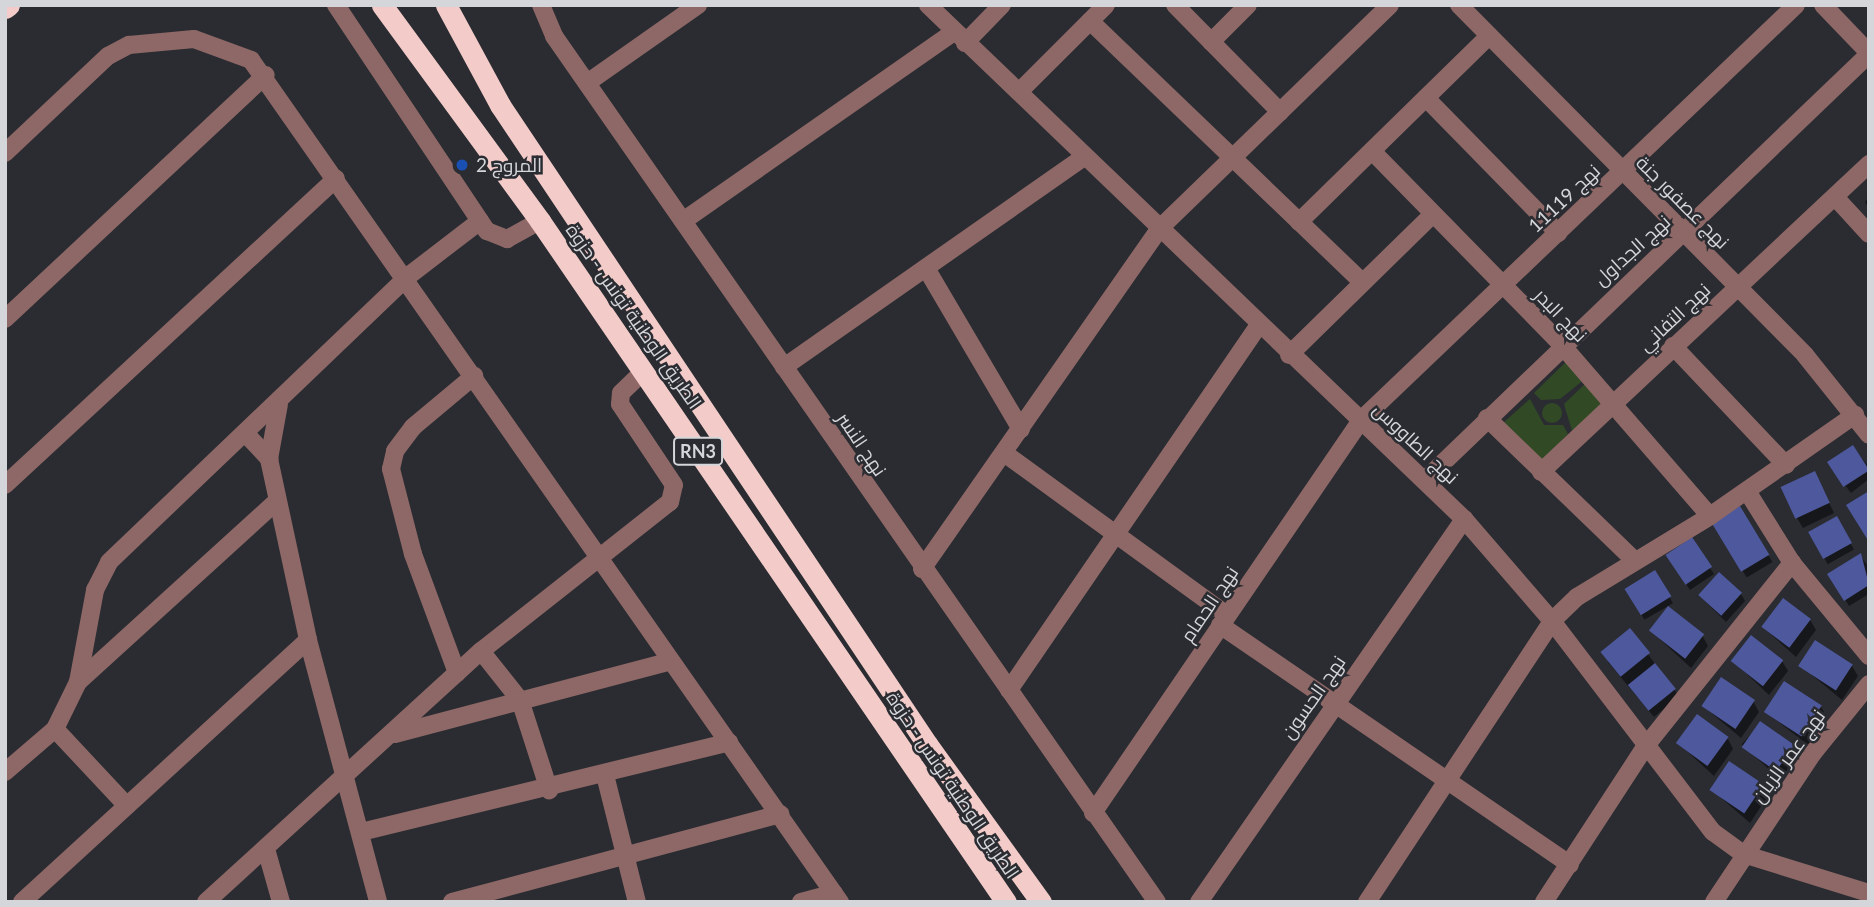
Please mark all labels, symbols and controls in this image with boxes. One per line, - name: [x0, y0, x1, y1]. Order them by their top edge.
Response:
- street label: نهج عصفور جنة: [1632, 151, 1734, 253]
- place label: المروج 2: [476, 154, 542, 176]
- marker: المروج 2: [454, 157, 470, 173]
- street label: نهج 11119: [1523, 159, 1605, 237]
- street label: نهج الجداول: [1589, 210, 1675, 290]
- street label: الطريق الوطنية تونس - حزوة: [561, 219, 707, 413]
- street label: نهج التفاني: [1633, 278, 1715, 356]
- street label: نهج البدر: [1530, 284, 1592, 346]
- street label: نهج الطاووس: [1369, 398, 1463, 488]
- street label: نهج النسر: [832, 408, 892, 480]
- road number: RN3: [672, 436, 724, 466]
- street label: نهج الحمام: [1175, 562, 1243, 646]
- street label: نهج الحسون: [1276, 651, 1350, 743]
- street label: الطريق الوطنية تونس - حزوة: [882, 687, 1024, 883]
- street label: نهج عمر الزيان: [1746, 705, 1830, 807]

